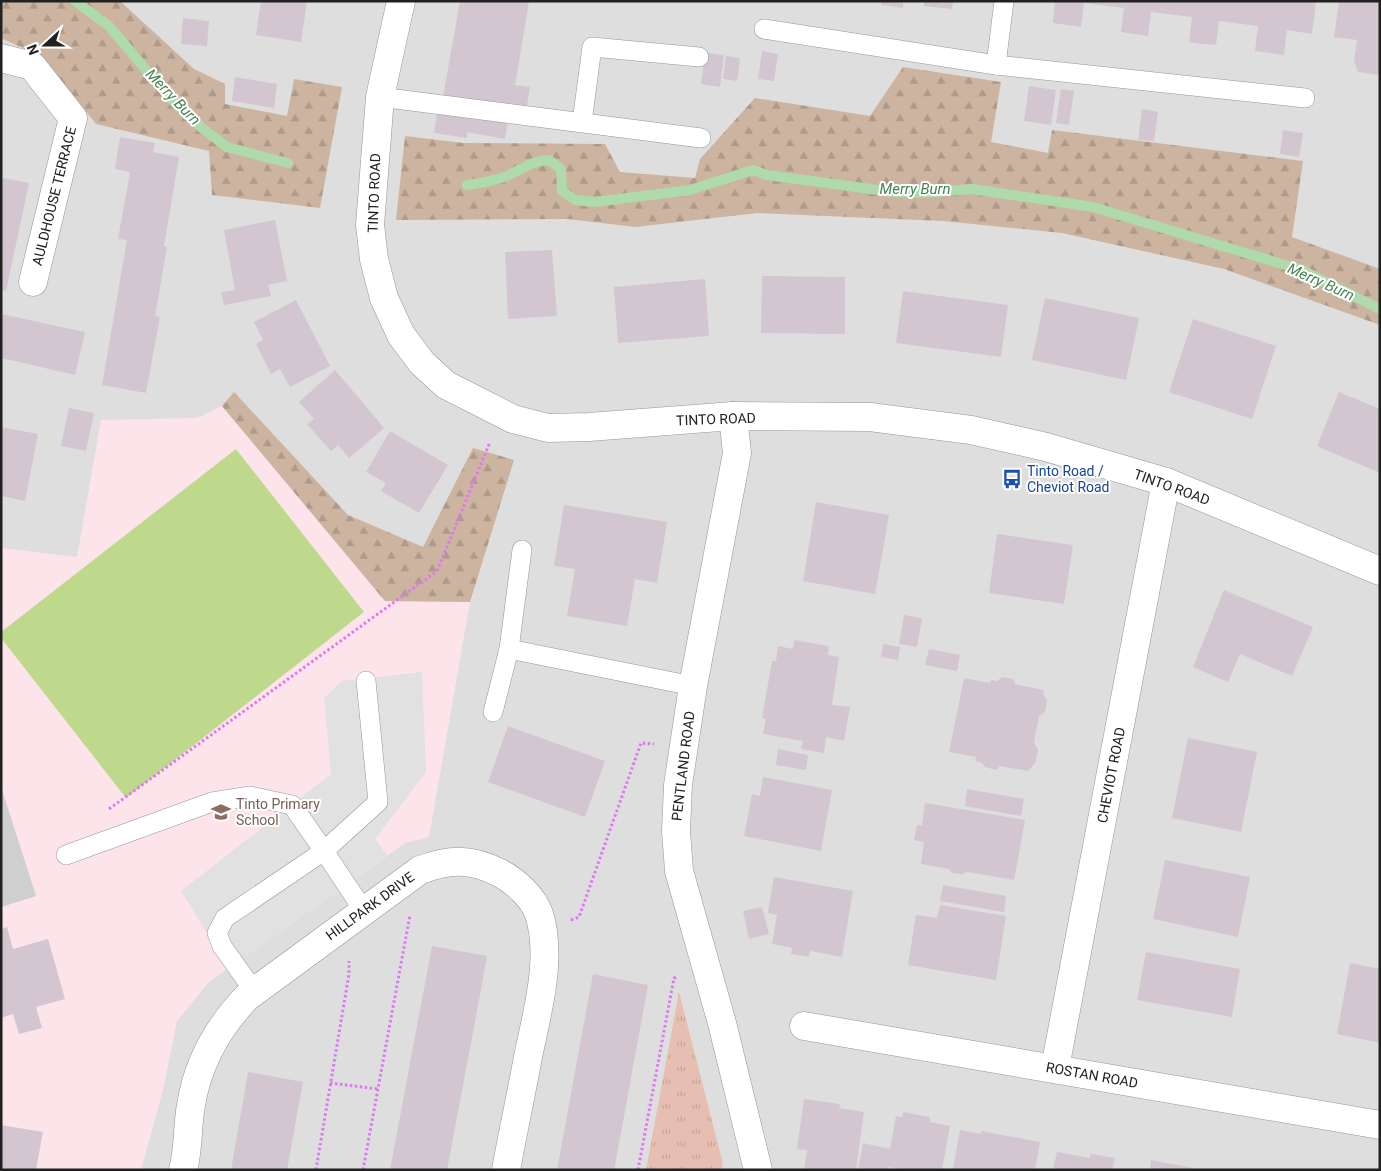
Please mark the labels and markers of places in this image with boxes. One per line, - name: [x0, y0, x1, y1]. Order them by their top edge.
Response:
- place label: Tinto Road / Cheviot Road: [1027, 463, 1110, 495]
- bus stop icon: Tinto Road / Cheviot Road: [1001, 468, 1023, 490]
- place label: Tinto Primary School: [236, 796, 320, 828]
- school or university icon: Tinto Primary School: [210, 801, 232, 823]

